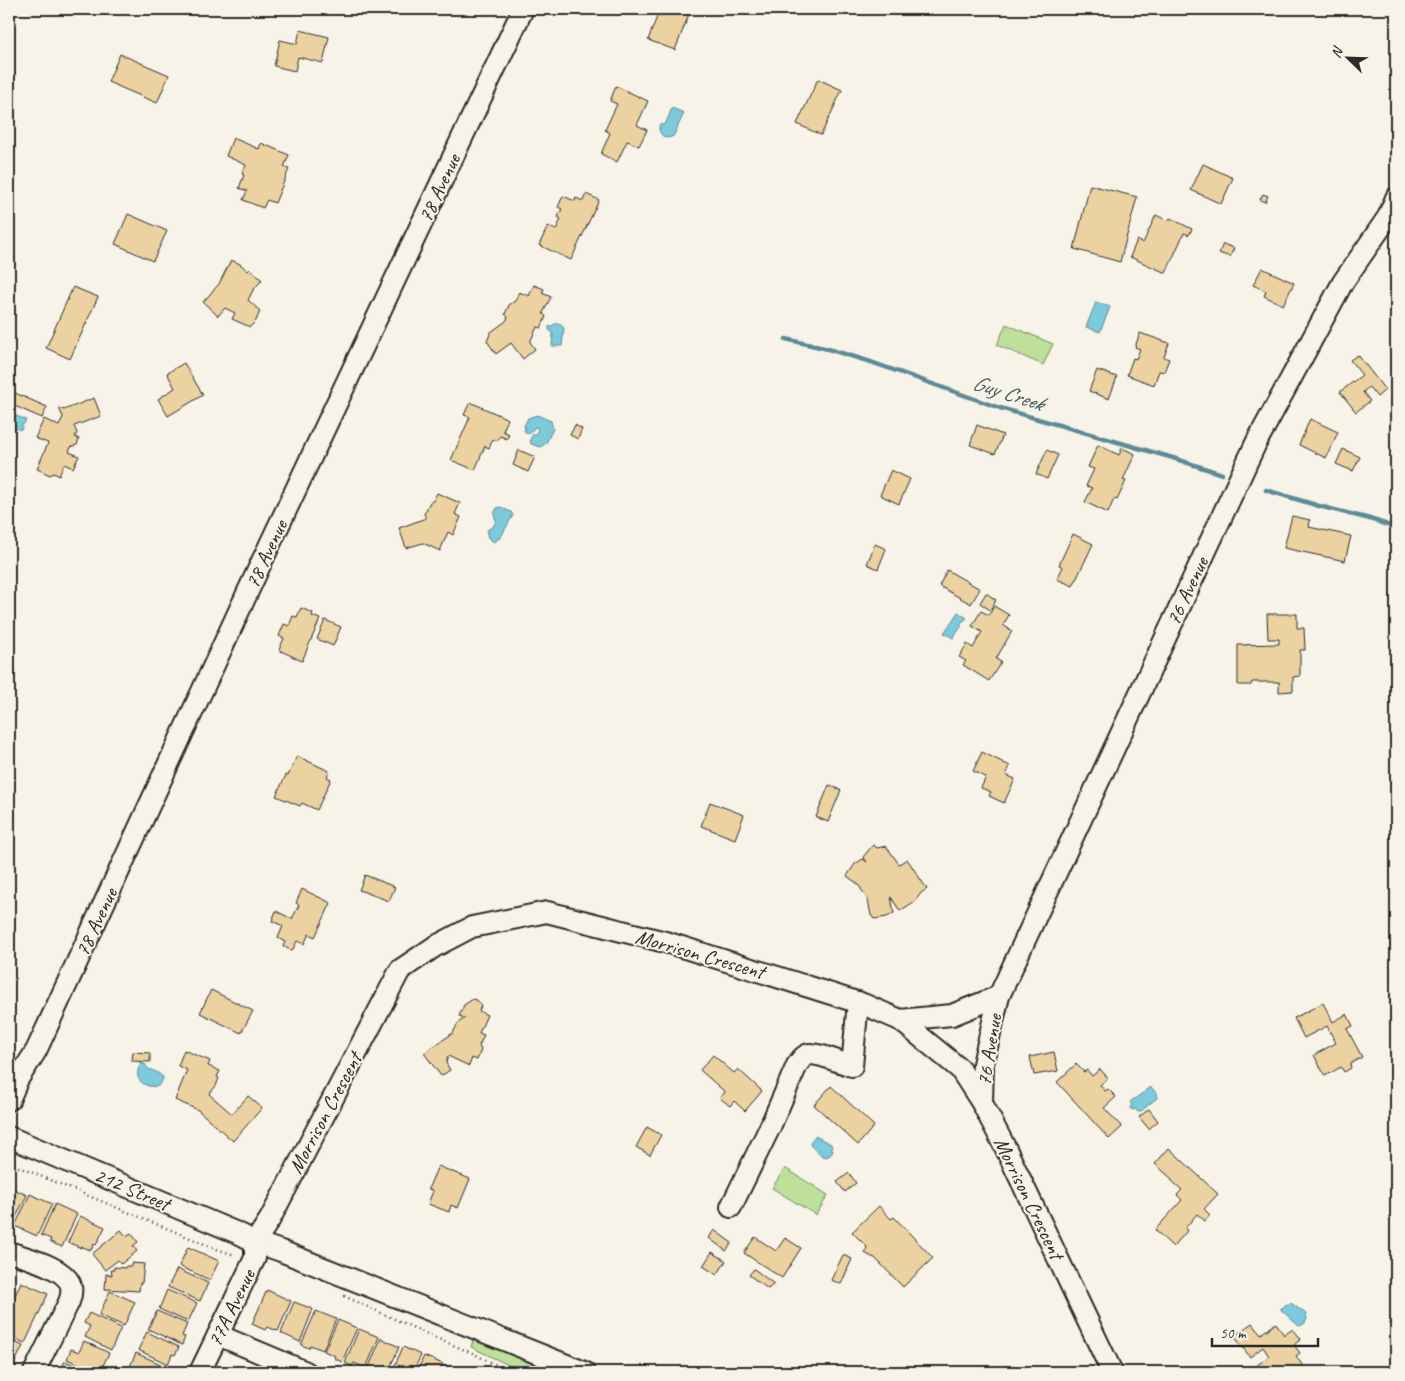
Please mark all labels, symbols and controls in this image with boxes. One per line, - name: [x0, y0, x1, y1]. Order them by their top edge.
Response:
- north arrow: [1322, 32, 1372, 82]
- text: N: [1327, 44, 1347, 60]
- street label: 78 Avenue: [412, 149, 467, 226]
- water label: Guy Creek: [969, 368, 1051, 419]
- street label: 78 Avenue: [239, 515, 294, 592]
- street label: 76 Avenue: [1160, 552, 1215, 629]
- street label: 78 Avenue: [69, 883, 124, 960]
- street label: Morrison Crescent: [633, 923, 770, 986]
- street label: 76 Avenue: [971, 1011, 1008, 1088]
- street label: Morrison Crescent: [282, 1046, 369, 1178]
- street label: Morrison Crescent: [988, 1133, 1071, 1266]
- street label: 212 Street: [90, 1162, 176, 1218]
- street label: 77A Avenue: [201, 1264, 261, 1351]
- scale bar: [1212, 1316, 1319, 1348]
- text: 50 m: [1220, 1324, 1247, 1343]

